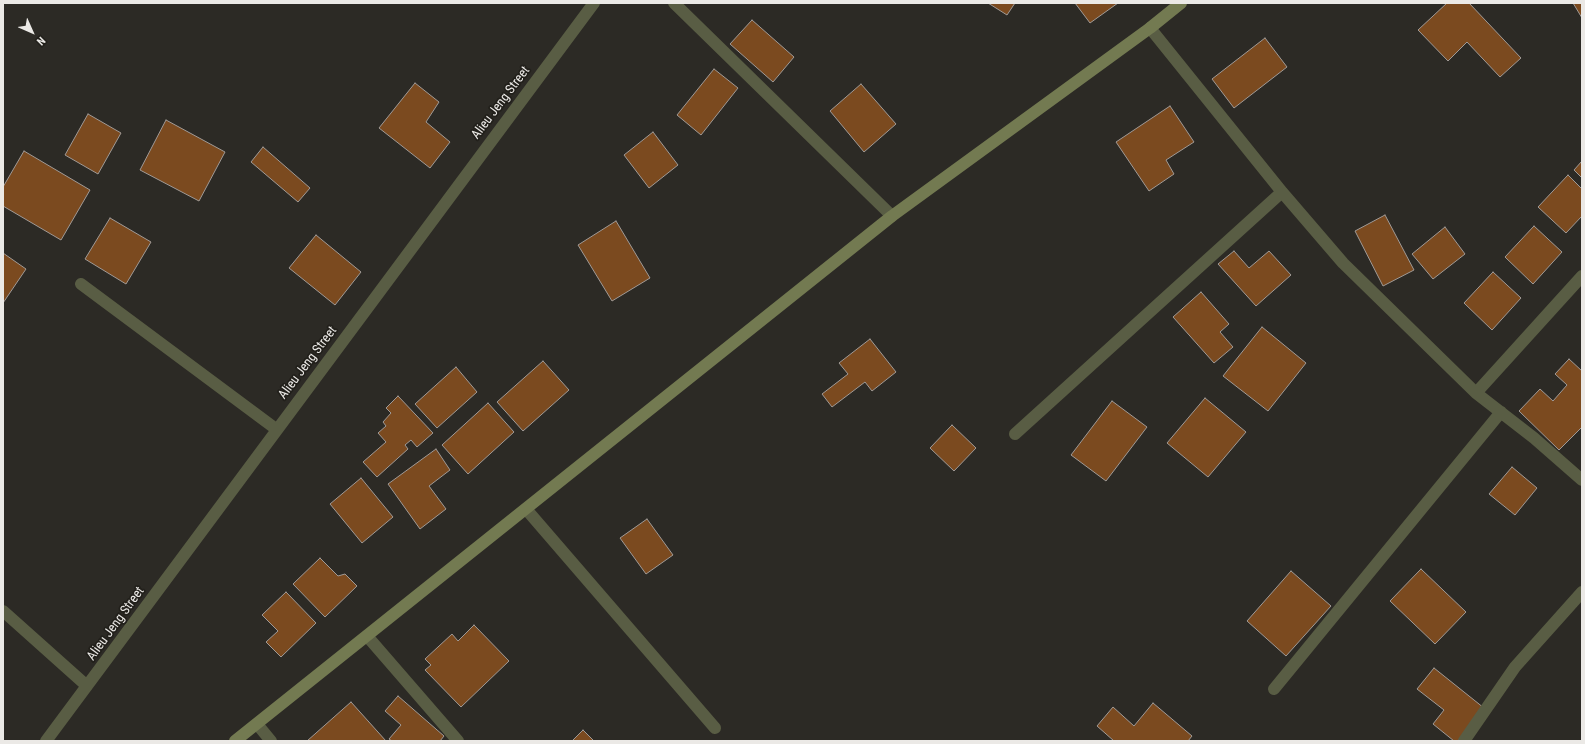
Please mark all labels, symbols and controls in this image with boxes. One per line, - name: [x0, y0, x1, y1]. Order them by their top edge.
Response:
- north arrow: [12, 12, 52, 52]
- text: N: [34, 34, 48, 48]
- street label: Alieu Jeng Street: [468, 63, 534, 143]
- street label: Alieu Jeng Street: [275, 323, 341, 403]
- street label: Alieu Jeng Street: [84, 584, 148, 664]

